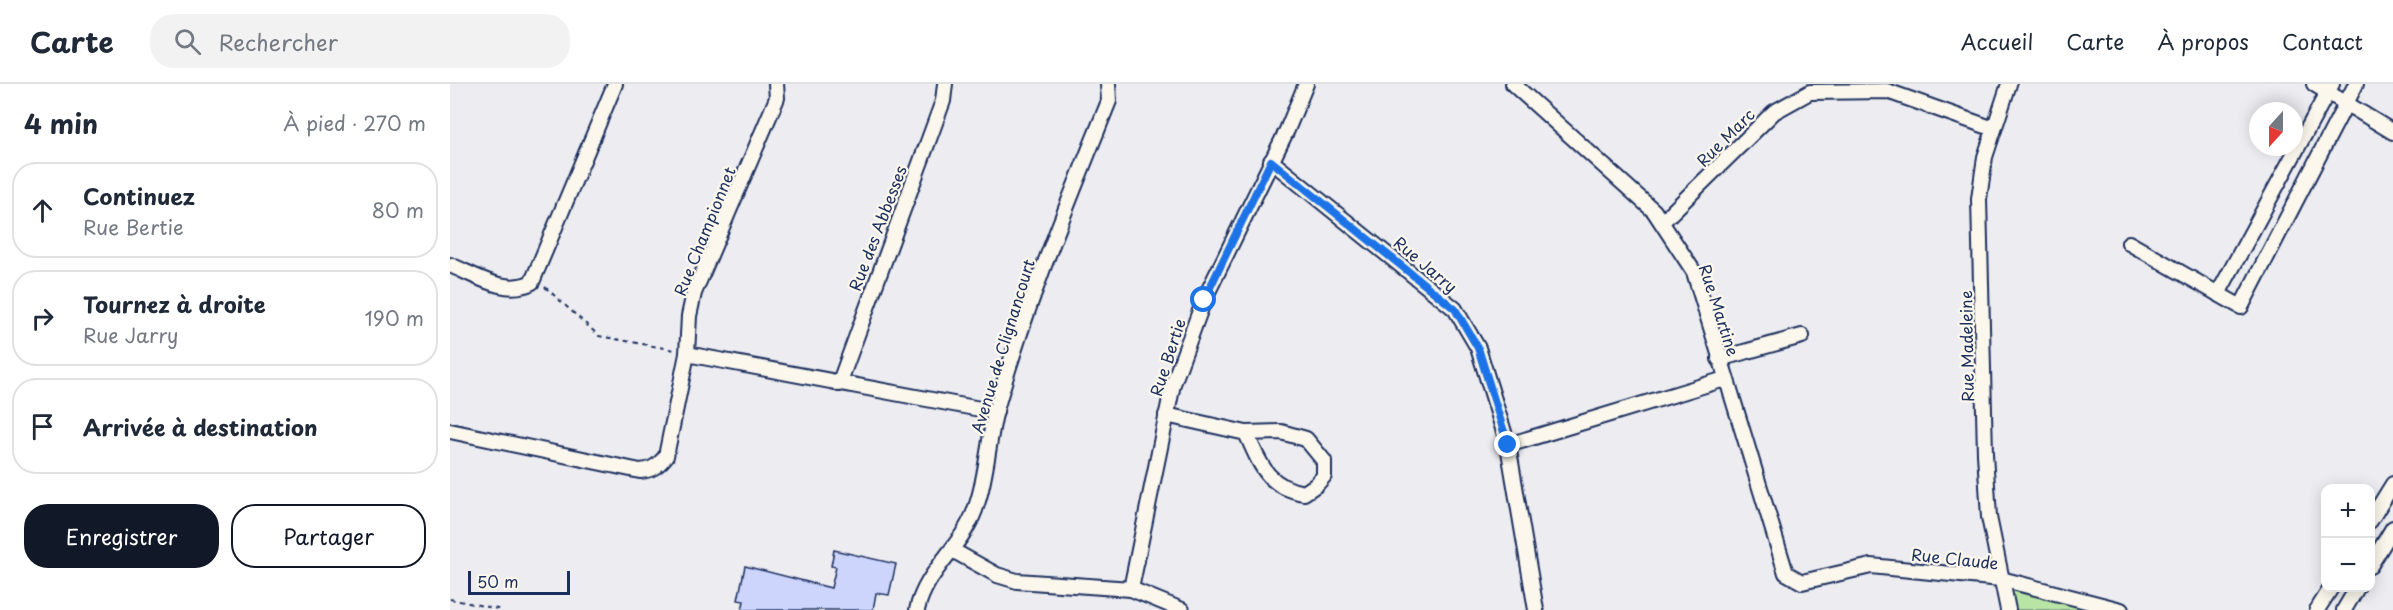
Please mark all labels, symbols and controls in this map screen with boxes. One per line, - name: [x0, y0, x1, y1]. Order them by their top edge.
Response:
- search box: [150, 14, 570, 68]
- text: Carte: [30, 20, 114, 63]
- icon: search: [171, 25, 204, 58]
- text: Rechercher: [219, 25, 338, 58]
- text: Accueil: [1961, 25, 2033, 57]
- text: Carte: [2066, 25, 2124, 57]
- text: À propos: [2157, 25, 2249, 57]
- text: Contact: [2282, 25, 2363, 57]
- street label: Rue Marc: [1690, 102, 1760, 172]
- north arrow: [2249, 102, 2303, 156]
- text: 4 min: [24, 104, 98, 143]
- text: À pied · 270 m: [283, 108, 426, 138]
- street label: Rue Championnet: [667, 162, 741, 299]
- street label: Rue des Abbesses: [842, 162, 912, 294]
- text: Continuez: [83, 179, 195, 212]
- icon: ahead: [26, 194, 59, 227]
- text: 80 m: [372, 195, 424, 225]
- text: Rue Bertie: [83, 212, 184, 242]
- street label: Rue Jarry: [1389, 230, 1463, 298]
- street label: Avenue de Clignancourt: [964, 255, 1040, 436]
- street label: Rue Martine: [1694, 261, 1746, 359]
- route start: [1190, 286, 1216, 312]
- text: Tournez à droite: [83, 287, 266, 320]
- street label: Rue Madeleine: [1953, 290, 1979, 402]
- icon: right: [26, 302, 59, 335]
- text: 190 m: [365, 303, 424, 333]
- street label: Rue Bertie: [1143, 315, 1191, 399]
- text: Rue Jarry: [83, 320, 179, 350]
- icon: arrive: [26, 410, 59, 443]
- text: Arrivée à destination: [83, 410, 317, 443]
- route end: [1494, 431, 1520, 457]
- map controls: [2321, 484, 2375, 592]
- button: +: [2321, 484, 2375, 538]
- button: Enregistrer: [24, 504, 219, 568]
- button: Partager: [231, 504, 426, 568]
- button: −: [2321, 538, 2375, 592]
- street label: Rue Claude: [1910, 541, 2000, 575]
- scale bar: [468, 568, 570, 596]
- text: 50 m: [477, 569, 518, 593]

